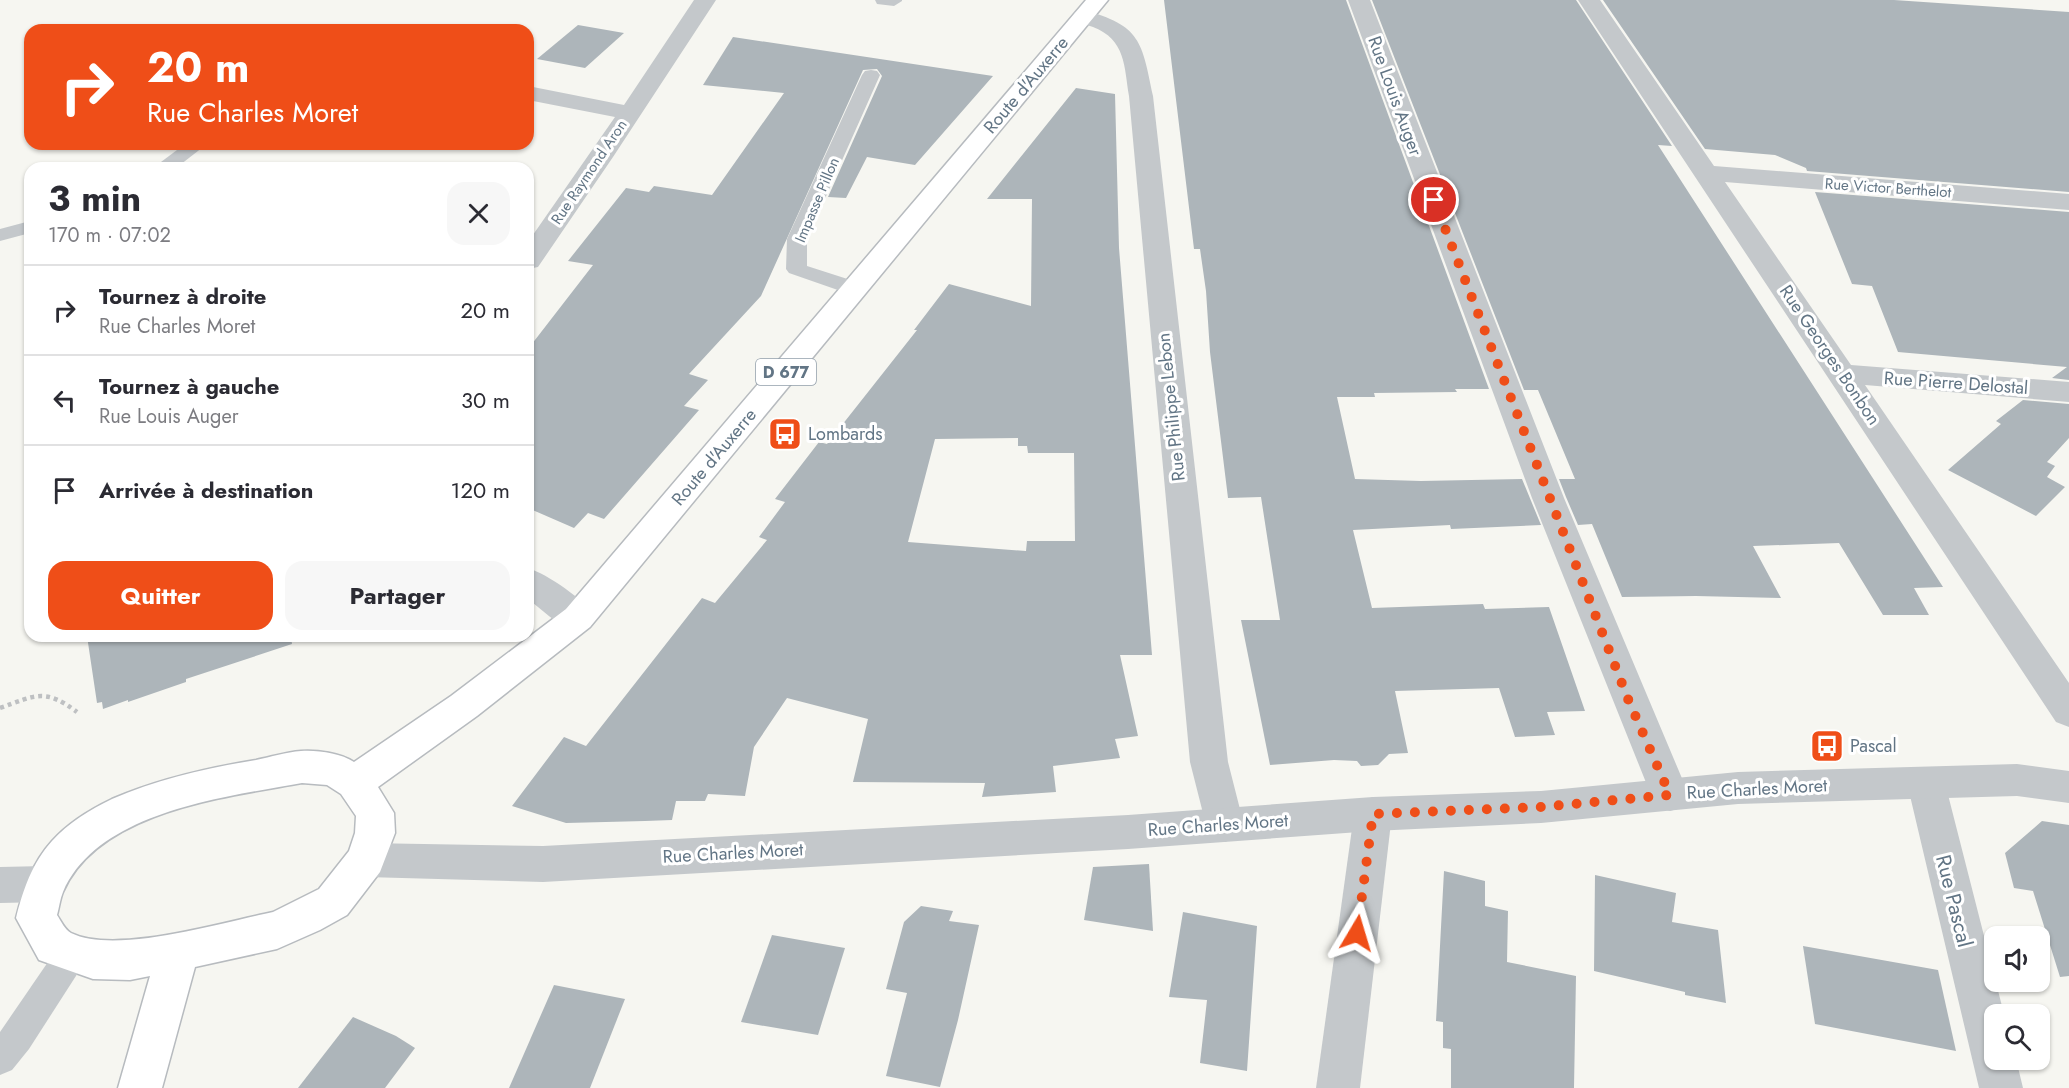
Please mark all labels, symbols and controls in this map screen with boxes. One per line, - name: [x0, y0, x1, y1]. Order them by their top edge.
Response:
- street label: Route d'Auxerre: [977, 31, 1075, 139]
- street label: Rue Louis Auger: [1361, 33, 1429, 160]
- text: 20 m: [147, 37, 249, 98]
- icon: right: [48, 48, 126, 126]
- text: Rue Charles Moret: [147, 93, 358, 132]
- street label: Rue Raymond Aron: [546, 115, 632, 229]
- street label: Impasse Pillon: [789, 154, 845, 246]
- text: 3 min: [48, 172, 141, 224]
- street label: Rue Victor Berthelot: [1824, 173, 1952, 203]
- pin: [1408, 174, 1459, 225]
- button: close: [447, 182, 510, 245]
- icon: arrive: [1417, 183, 1450, 216]
- text: 170 m · 07:02: [48, 221, 171, 250]
- text: Tournez à droite: [99, 280, 266, 312]
- street label: Rue Georges Bonbon: [1773, 280, 1887, 430]
- icon: right: [48, 294, 81, 327]
- text: 20 m: [461, 294, 510, 326]
- text: Rue Charles Moret: [99, 312, 255, 341]
- street label: Rue Philippe Lebon: [1150, 331, 1192, 483]
- road number: D 677: [756, 359, 816, 385]
- street label: Rue Pierre Delostal: [1883, 365, 2029, 401]
- text: Tournez à gauche: [99, 370, 279, 402]
- icon: left: [48, 384, 81, 417]
- text: 30 m: [461, 384, 510, 416]
- text: Rue Louis Auger: [99, 402, 239, 431]
- street label: Route d'Auxerre: [665, 403, 763, 511]
- bus stop icon: Lombards: [767, 416, 803, 452]
- place label: Lombards: [808, 421, 883, 447]
- icon: arrive: [48, 474, 81, 507]
- text: Arrivée à destination: [99, 474, 313, 506]
- text: 120 m: [451, 474, 510, 506]
- button: Quitter: [48, 561, 273, 630]
- button: Partager: [285, 561, 510, 630]
- bus stop icon: Pascal: [1809, 728, 1845, 764]
- place label: Pascal: [1850, 733, 1897, 759]
- street label: Rue Charles Moret: [1686, 772, 1829, 806]
- street label: Rue Charles Moret: [1147, 807, 1290, 843]
- street label: Rue Charles Moret: [662, 836, 805, 870]
- street label: Rue Pascal: [1928, 852, 1980, 950]
- position arrow: [1325, 901, 1389, 965]
- map controls: [1984, 926, 2050, 1070]
- button: sound: [1984, 926, 2050, 992]
- button: search: [1984, 1004, 2050, 1070]

